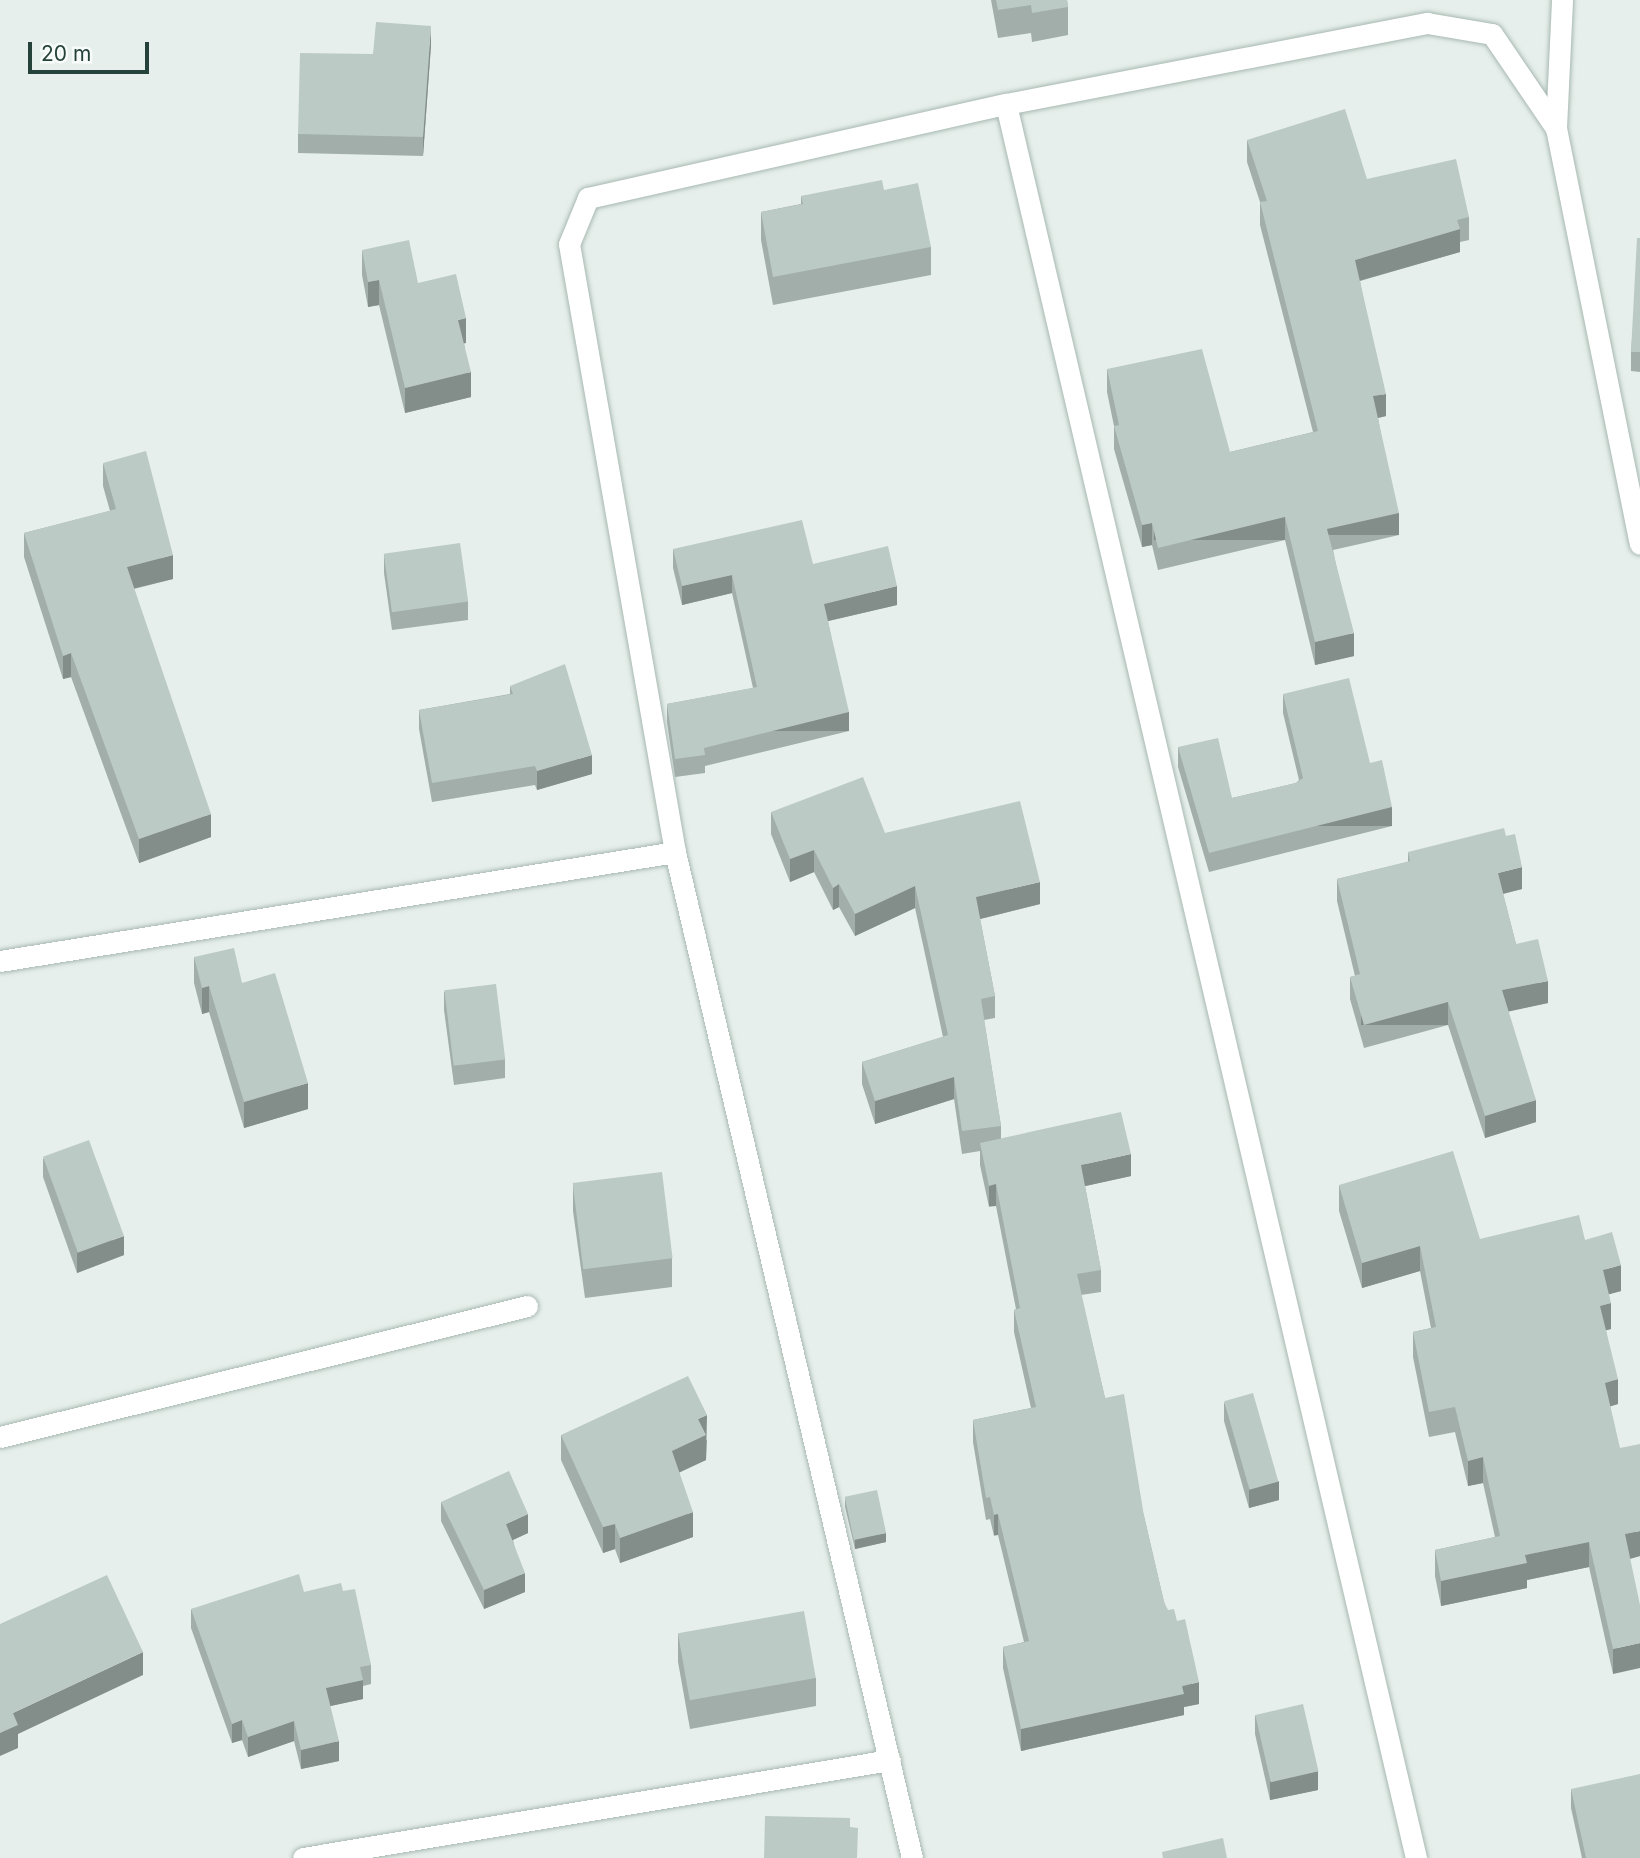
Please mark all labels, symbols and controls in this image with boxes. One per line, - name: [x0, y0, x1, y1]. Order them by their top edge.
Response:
- scale bar: [32, 28, 152, 72]
- text: 20 m: [41, 41, 91, 66]

